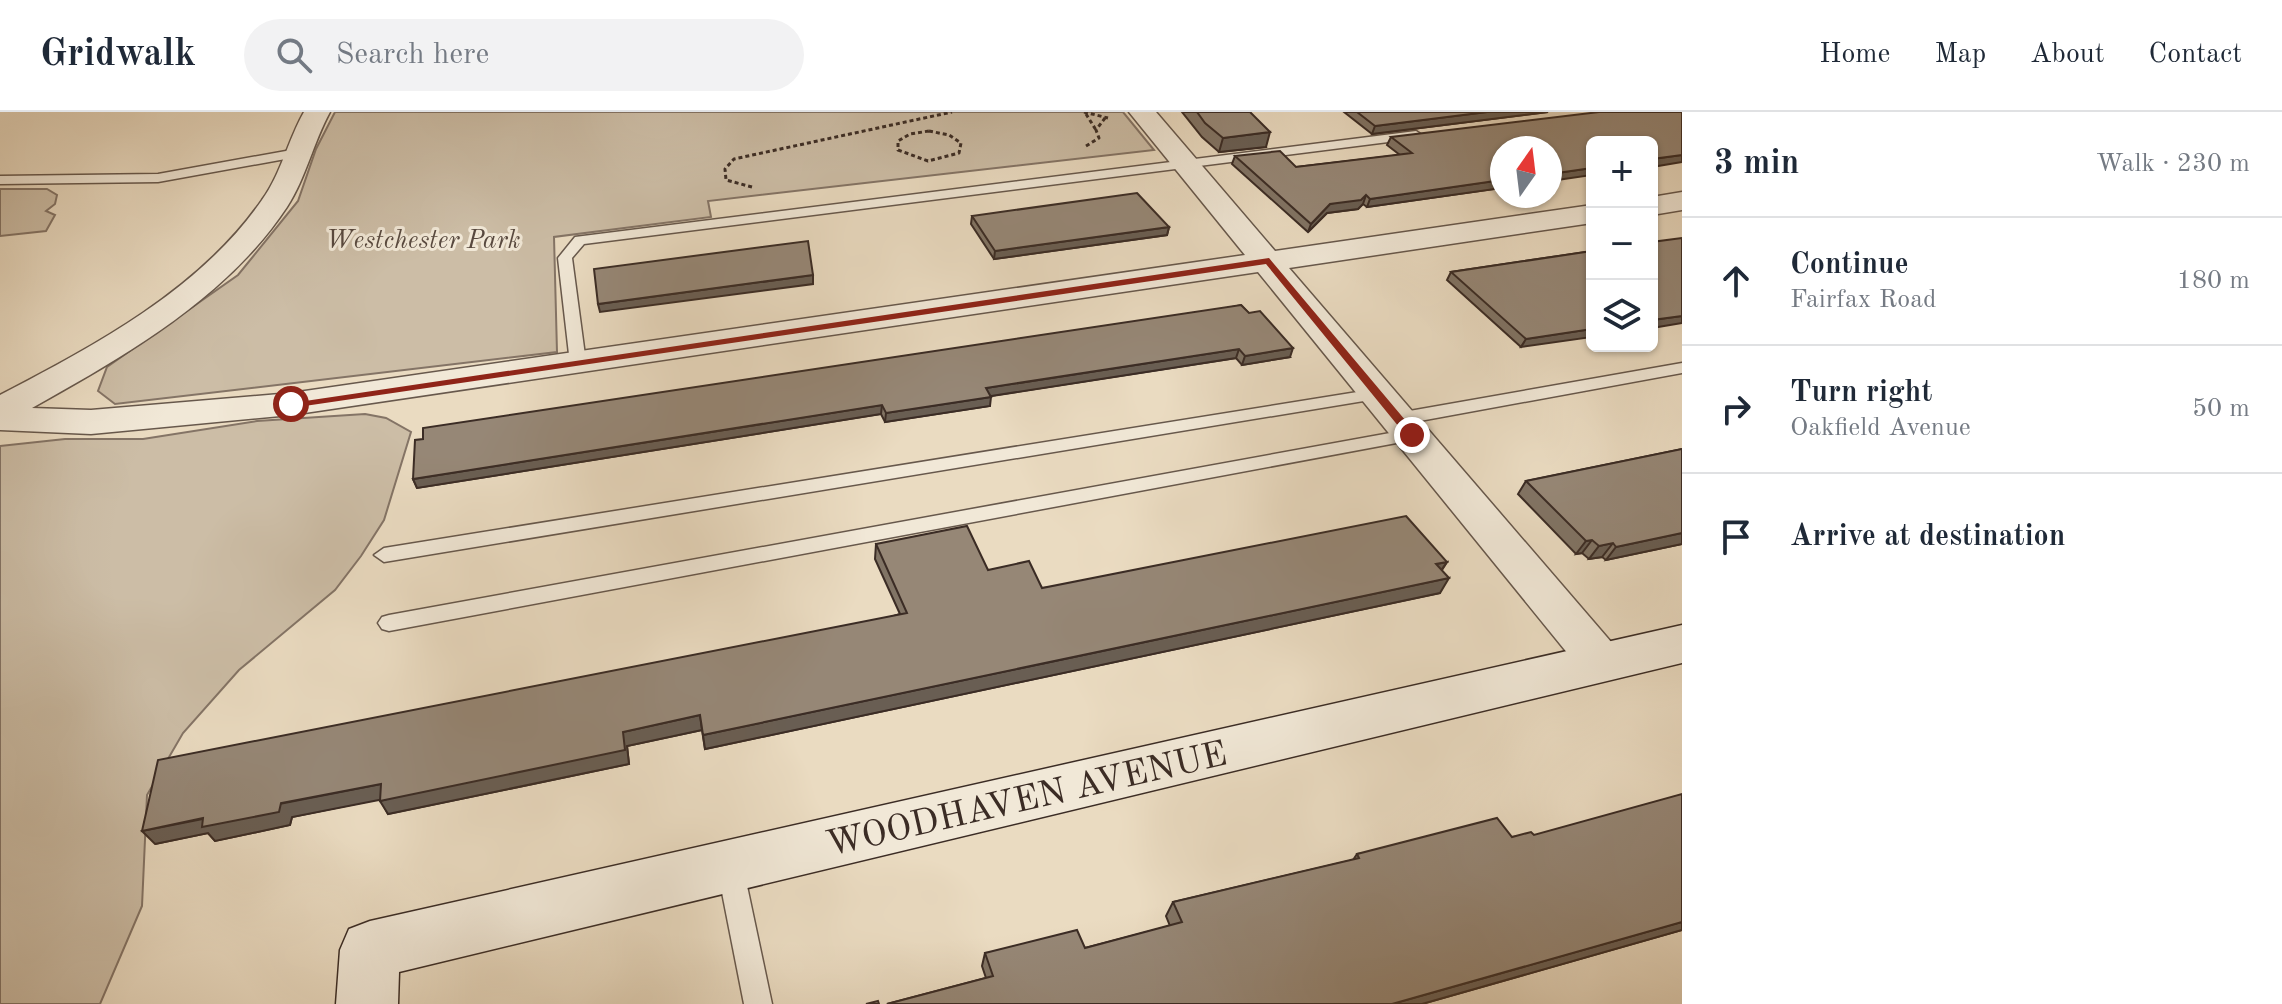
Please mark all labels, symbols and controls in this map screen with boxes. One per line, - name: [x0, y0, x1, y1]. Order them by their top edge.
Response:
- search box: [244, 19, 804, 91]
- icon: search: [272, 33, 316, 77]
- text: Gridwalk: [40, 36, 196, 74]
- text: Search here: [336, 40, 489, 70]
- text: Home: [1819, 41, 1890, 69]
- text: Map: [1934, 41, 1986, 69]
- text: About: [2030, 41, 2105, 69]
- text: Contact: [2149, 41, 2242, 69]
- north arrow: [1490, 136, 1562, 208]
- map controls: [1586, 136, 1658, 352]
- button: +: [1586, 136, 1658, 208]
- text: 3 min: [1714, 147, 1799, 181]
- text: Walk · 230 m: [2096, 151, 2250, 177]
- button: −: [1586, 208, 1658, 280]
- park label: Westchester Park: [325, 228, 521, 254]
- text: Continue: [1790, 250, 1909, 280]
- icon: ahead: [1714, 259, 1758, 303]
- text: 180 m: [2177, 268, 2250, 294]
- button: layers: [1586, 280, 1658, 352]
- text: Fairfax Road: [1790, 287, 1937, 313]
- text: Turn right: [1790, 378, 1932, 408]
- route start: [273, 386, 309, 422]
- icon: right: [1714, 387, 1758, 431]
- text: 50 m: [2192, 396, 2250, 422]
- text: Oakfield Avenue: [1790, 415, 1971, 441]
- route end: [1394, 417, 1430, 453]
- icon: arrive: [1714, 515, 1758, 559]
- text: Arrive at destination: [1790, 522, 2065, 552]
- street label: WOODHAVEN AVENUE: [823, 737, 1231, 865]

